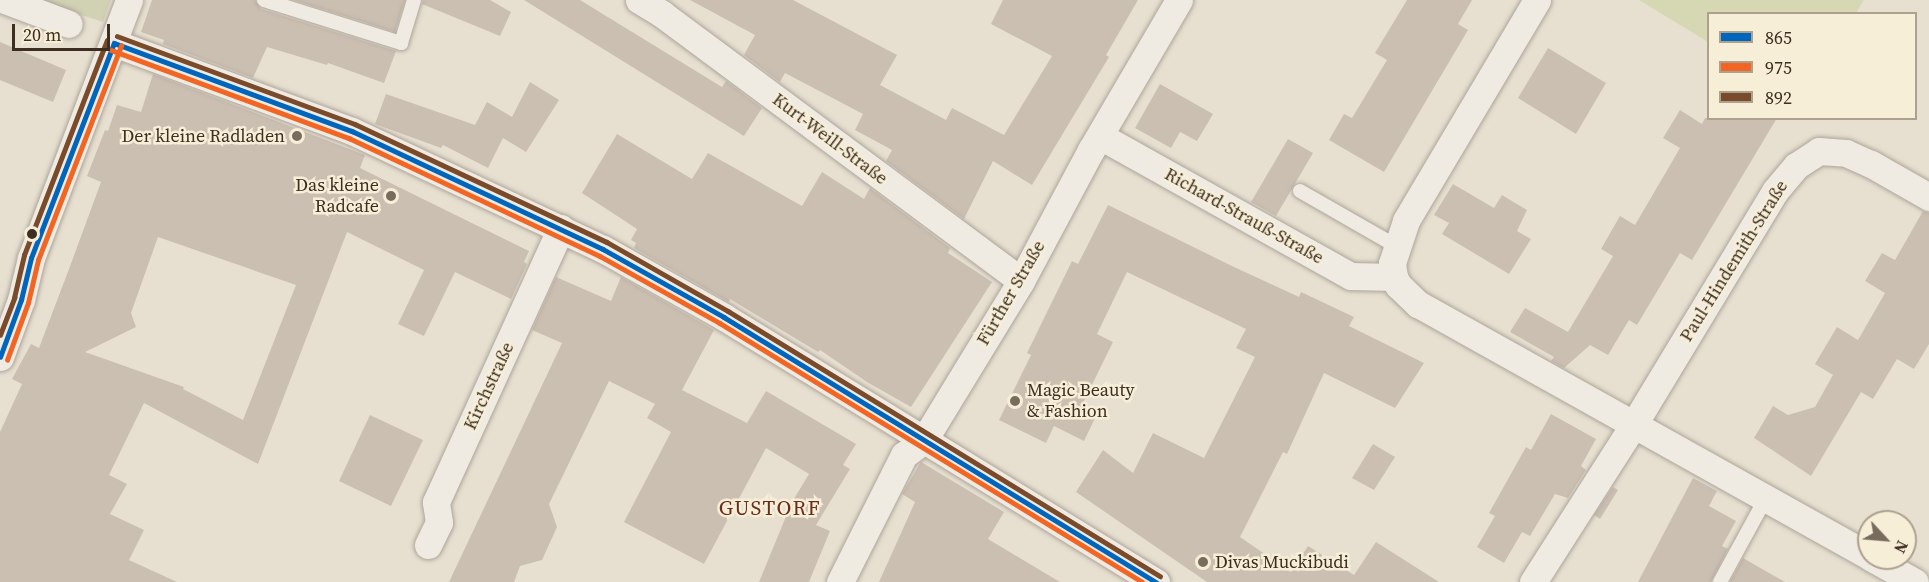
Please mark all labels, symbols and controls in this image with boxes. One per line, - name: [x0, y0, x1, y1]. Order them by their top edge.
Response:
- scale bar: [15, 12, 112, 50]
- legend: [1707, 12, 1917, 120]
- text: 20 m: [23, 22, 61, 47]
- text: 865: [1765, 25, 1792, 50]
- text: 975: [1765, 55, 1792, 80]
- text: 892: [1765, 85, 1792, 110]
- street label: Kurt-Weill-Straße: [768, 89, 892, 189]
- place label: Der kleine Radladen: [121, 125, 285, 147]
- marker: Der kleine Radladen: [290, 129, 304, 143]
- street label: Richard-Strauß-Straße: [1161, 163, 1327, 269]
- place label: Das kleine Radcafe: [295, 175, 379, 218]
- street label: Paul-Hindemith-Straße: [1675, 176, 1793, 346]
- marker: Das kleine Radcafe: [384, 189, 398, 203]
- unlabelled marker: [26, 228, 38, 240]
- street label: Fürther Straße: [972, 237, 1050, 349]
- street label: Kirchstraße: [459, 339, 519, 433]
- place label: Magic Beauty & Fashion: [1027, 380, 1135, 422]
- marker: Magic Beauty & Fashion: [1008, 394, 1022, 408]
- district label: GUSTORF: [719, 495, 821, 521]
- north arrow: [1857, 510, 1917, 570]
- text: N: [1889, 537, 1914, 557]
- place label: Divas Muckibudi: [1215, 551, 1349, 573]
- marker: Divas Muckibudi: [1196, 555, 1210, 569]

